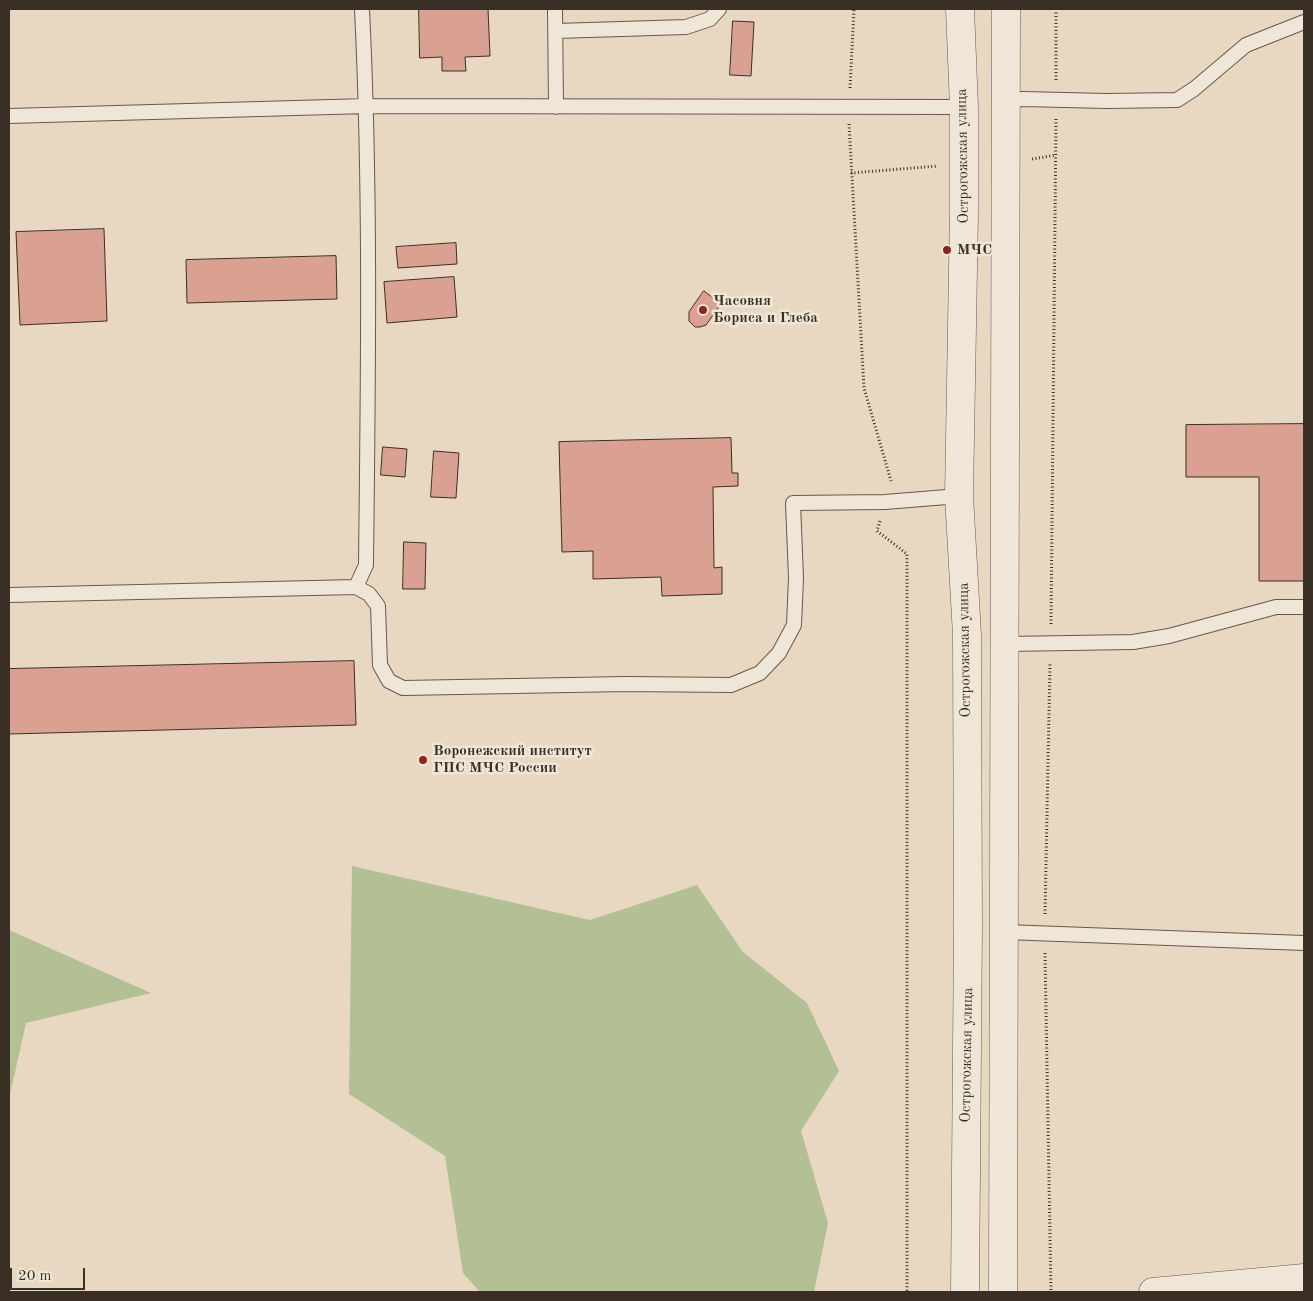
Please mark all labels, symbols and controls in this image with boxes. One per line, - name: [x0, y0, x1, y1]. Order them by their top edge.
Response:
- street label: Острогожская улица: [953, 88, 973, 224]
- place label: МЧС: [957, 241, 992, 259]
- marker: МЧС: [941, 244, 953, 256]
- place label: Часовня Бориса и Глеба: [713, 292, 818, 327]
- marker: Часовня Бориса и Глеба: [697, 304, 709, 316]
- street label: Острогожская улица: [955, 582, 975, 718]
- place label: Воронежский институт ГПС МЧС России: [433, 742, 592, 777]
- marker: Воронежский институт ГПС МЧС России: [417, 754, 429, 766]
- street label: Острогожская улица: [957, 987, 977, 1123]
- scale bar: [12, 1258, 88, 1290]
- text: 20 m: [18, 1269, 52, 1284]

